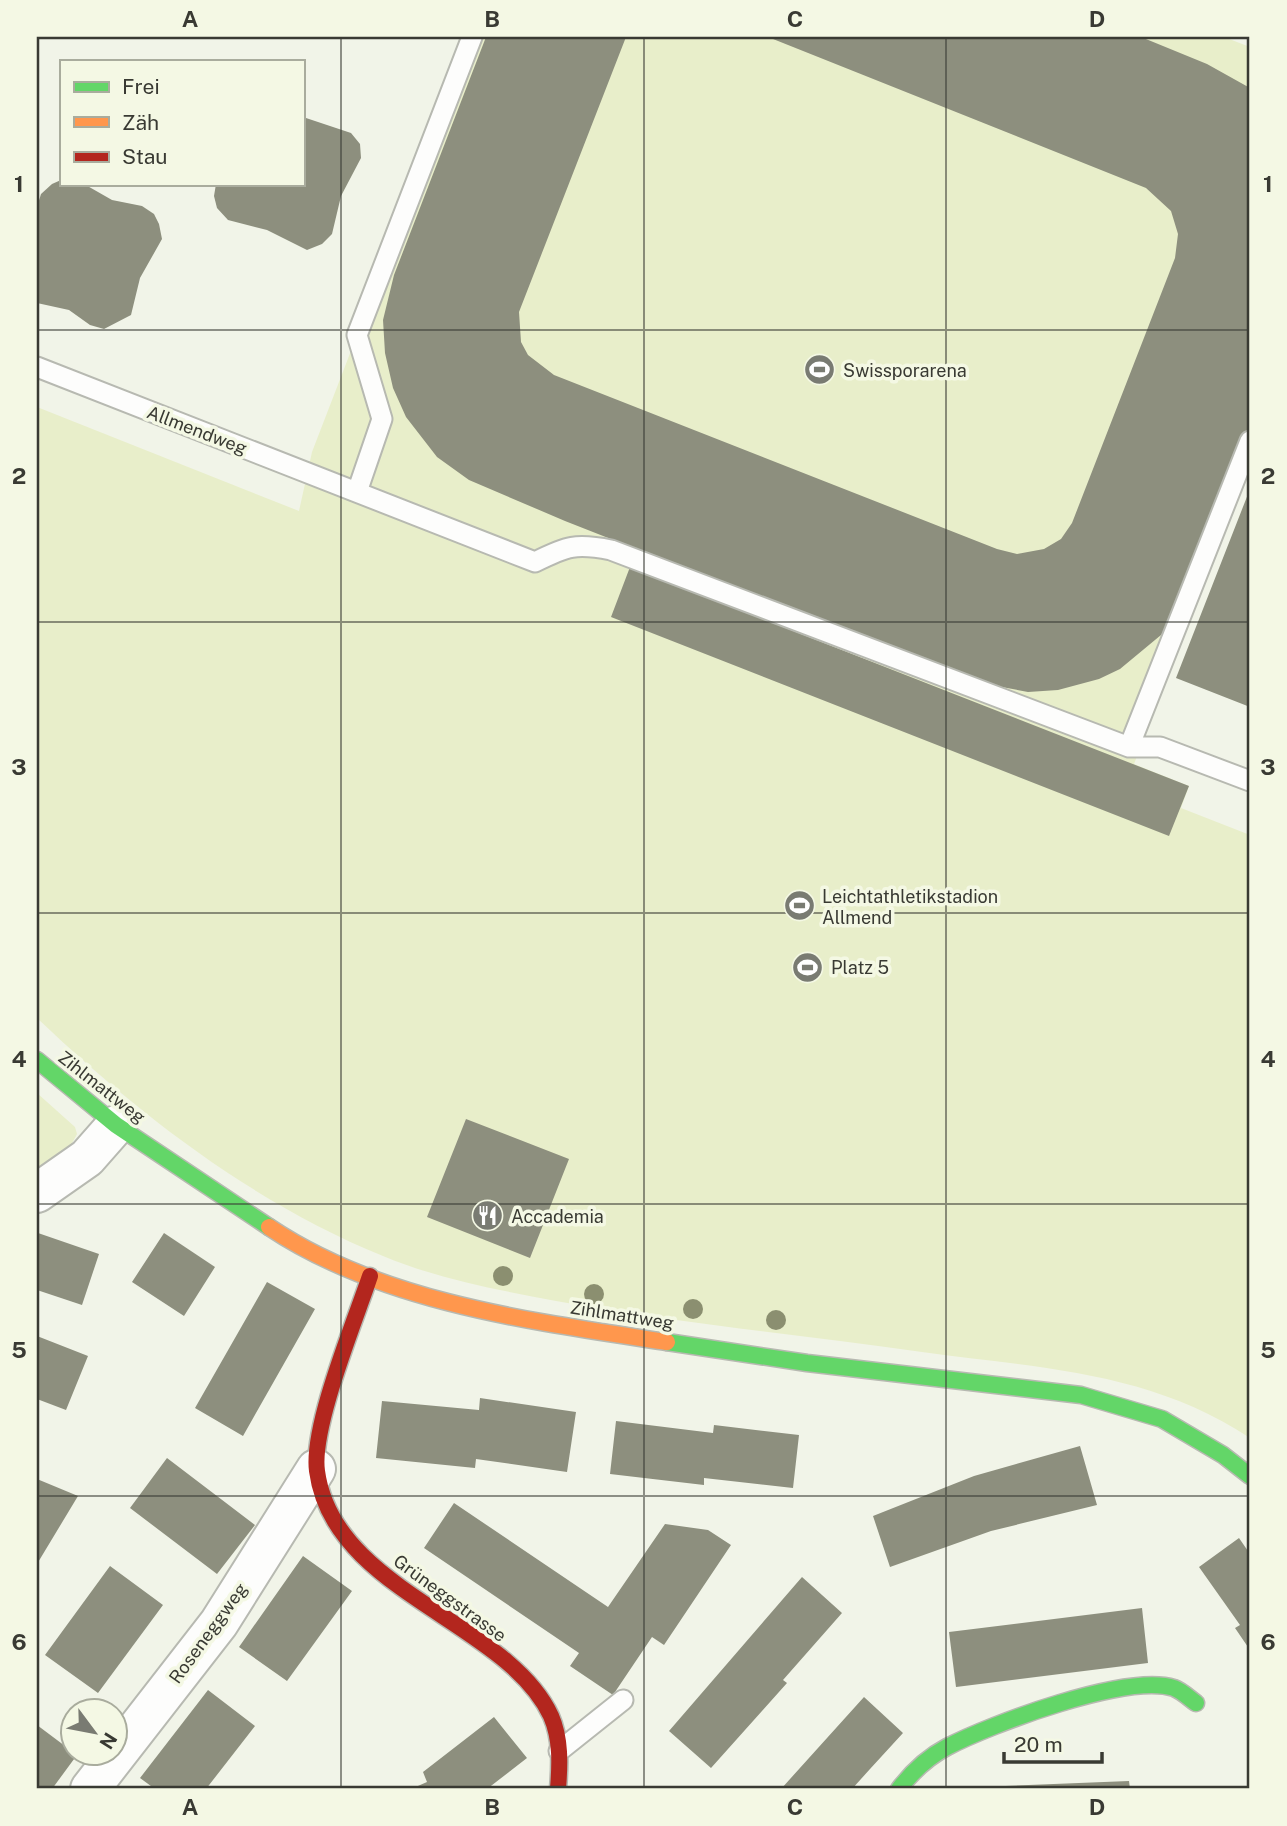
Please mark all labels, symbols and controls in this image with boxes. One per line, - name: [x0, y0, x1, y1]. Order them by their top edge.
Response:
- text: A: [182, 5, 199, 32]
- text: B: [484, 5, 500, 32]
- text: C: [787, 5, 803, 32]
- text: D: [1089, 5, 1105, 32]
- legend: [60, 60, 304, 186]
- text: Frei: [122, 74, 160, 99]
- text: Zäh: [122, 110, 159, 135]
- text: Stau: [122, 144, 168, 169]
- text: 1: [14, 170, 24, 197]
- text: 1: [1263, 170, 1273, 197]
- sports icon: Swissporarena: [803, 353, 837, 387]
- place label: Swissporarena: [843, 360, 967, 381]
- street label: Allmendweg: [144, 401, 250, 459]
- text: 2: [12, 462, 26, 489]
- text: 2: [1261, 462, 1275, 489]
- text: 3: [11, 753, 27, 780]
- text: 3: [1260, 753, 1276, 780]
- place label: Leichtathletikstadion Allmend: [822, 886, 998, 928]
- sports icon: Leichtathletikstadion Allmend: [782, 889, 816, 923]
- sports icon: Platz 5: [791, 950, 825, 984]
- place label: Platz 5: [831, 957, 889, 978]
- text: 4: [11, 1045, 27, 1072]
- text: 4: [1260, 1045, 1276, 1072]
- street label: Zihlmattweg: [54, 1046, 150, 1128]
- restaurant icon: Accademia: [471, 1199, 505, 1233]
- place label: Accademia: [511, 1206, 604, 1227]
- street label: Zihlmattweg: [569, 1296, 675, 1334]
- text: 5: [11, 1336, 27, 1363]
- text: 5: [1260, 1336, 1276, 1363]
- street label: Grüneggstrasse: [390, 1550, 510, 1646]
- street label: Roseneggweg: [164, 1579, 252, 1687]
- text: 6: [11, 1628, 27, 1655]
- text: 6: [1260, 1628, 1276, 1655]
- north arrow: [60, 1696, 130, 1766]
- scale bar: [1004, 1721, 1102, 1765]
- text: N: [95, 1729, 122, 1753]
- text: 20 m: [1014, 1732, 1063, 1757]
- text: A: [182, 1793, 199, 1820]
- text: B: [484, 1793, 500, 1820]
- text: C: [787, 1793, 803, 1820]
- text: D: [1089, 1793, 1105, 1820]

